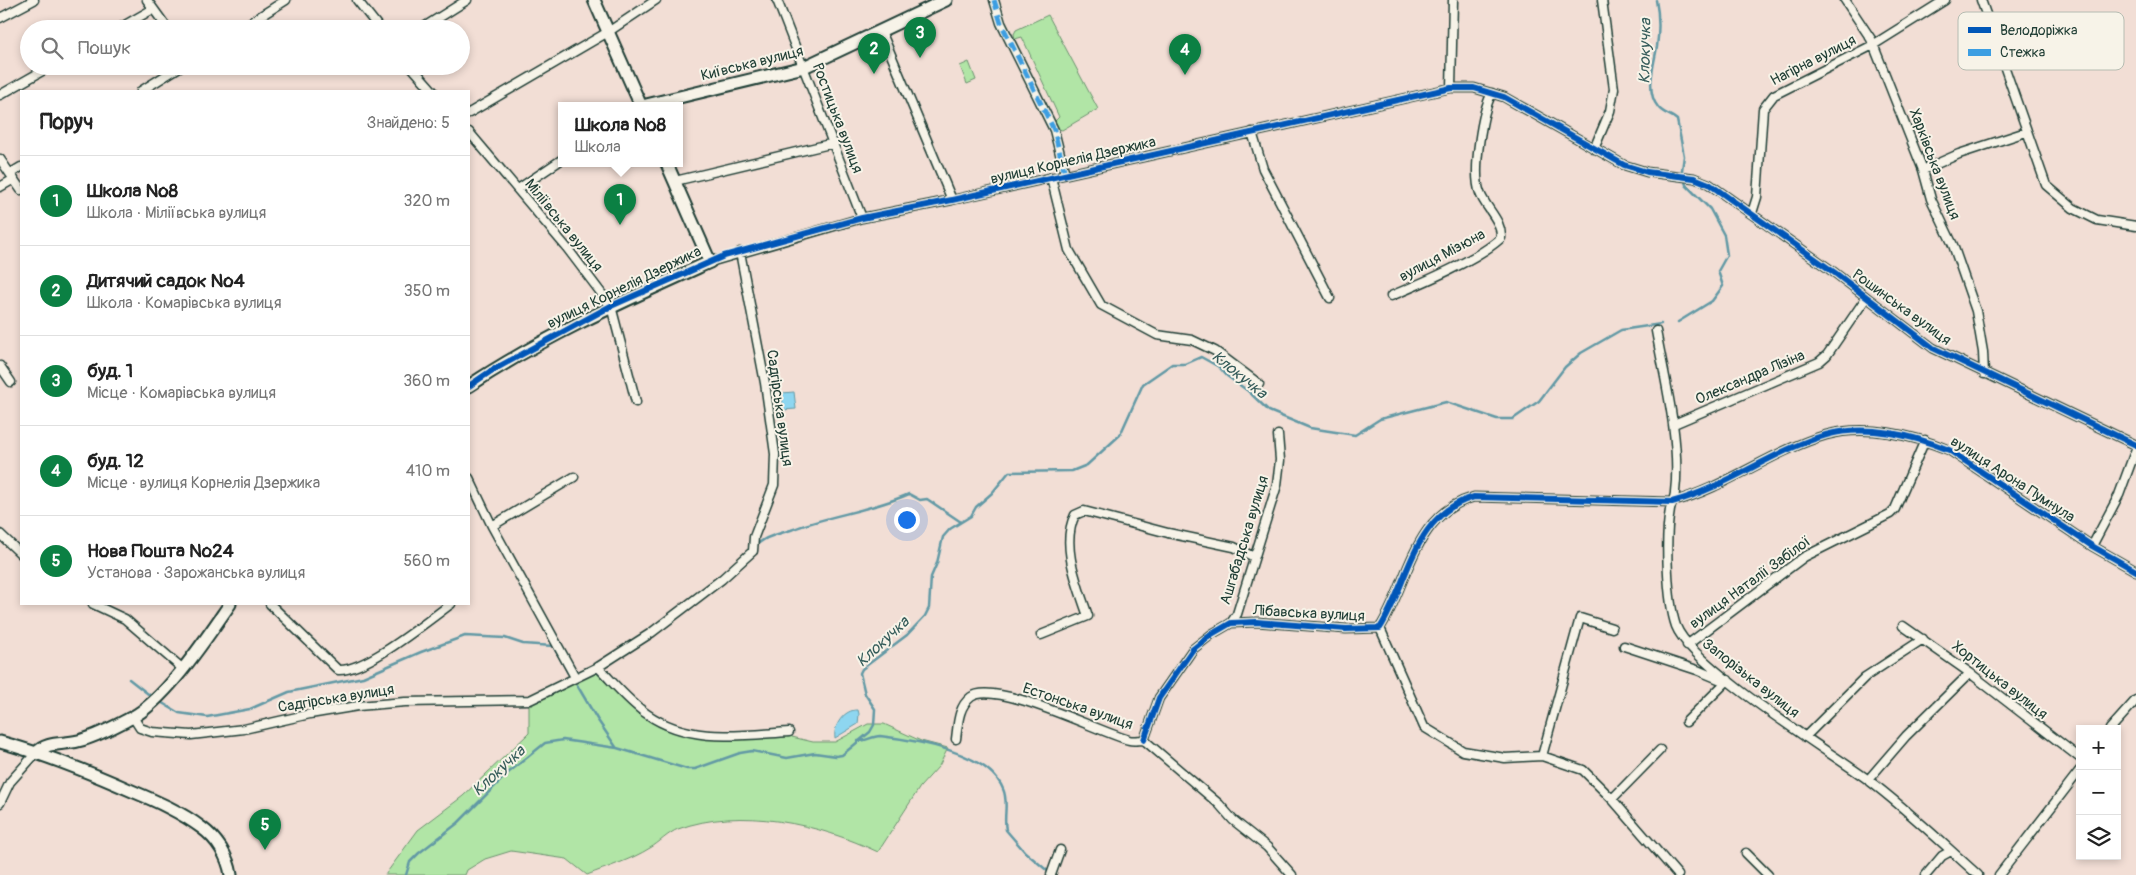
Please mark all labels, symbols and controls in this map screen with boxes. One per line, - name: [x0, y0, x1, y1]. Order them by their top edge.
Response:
- legend: [1958, 12, 2124, 70]
- pin: 3: [904, 17, 936, 58]
- water label: Клокучка: [1634, 17, 1656, 84]
- search box: [20, 20, 470, 75]
- text: Велодоріжка: [2000, 22, 2077, 39]
- street label: Нагірна вулиця: [1767, 31, 1859, 90]
- pin: 2: [858, 33, 890, 74]
- icon: search: [38, 34, 66, 62]
- pin: 4: [1169, 34, 1201, 75]
- text: Пошук: [78, 36, 131, 60]
- street label: Київська вулиця: [699, 42, 805, 85]
- text: Стежка: [2000, 44, 2045, 61]
- street label: Ростицька вулиця: [808, 61, 867, 176]
- popup: [558, 102, 683, 167]
- street label: Харківська вулиця: [1905, 106, 1964, 222]
- text: Поруч: [40, 109, 93, 136]
- text: Знайдено: 5: [367, 113, 450, 133]
- text: Школа №8: [575, 113, 666, 137]
- street label: вулиця Корнелія Дзержика: [989, 132, 1158, 189]
- text: Школа: [575, 137, 621, 157]
- street label: Міліївська вулиця: [520, 175, 607, 276]
- text: Школа №8: [87, 179, 178, 203]
- pin: 1: [604, 184, 636, 225]
- text: 1: [53, 191, 59, 211]
- text: 320 m: [404, 191, 450, 211]
- text: Школа · Міліївська вулиця: [87, 203, 266, 223]
- street label: вулиця Мізюна: [1396, 225, 1489, 286]
- street label: вулиця Корнелія Дзержика: [544, 242, 704, 333]
- street label: Рошинська вулиця: [1849, 265, 1955, 350]
- text: Дитячий садок №4: [87, 269, 245, 293]
- text: 2: [52, 281, 60, 301]
- text: 350 m: [404, 281, 450, 301]
- text: Школа · Комарівська вулиця: [87, 293, 281, 313]
- street label: Олександра Лізіна: [1693, 346, 1808, 409]
- water label: Клокучка: [1208, 347, 1272, 404]
- street label: Садгірська вулиця: [762, 349, 797, 468]
- text: буд. 1: [87, 359, 133, 383]
- text: 3: [52, 371, 60, 391]
- text: 360 m: [403, 371, 450, 391]
- text: Місце · Комарівська вулиця: [87, 383, 276, 403]
- street label: вулиця Арона Пумнула: [1947, 432, 2079, 527]
- text: буд. 12: [87, 449, 144, 473]
- text: 4: [51, 461, 61, 481]
- text: 410 m: [406, 461, 450, 481]
- text: Місце · вулиця Корнелія Дзержика: [87, 473, 320, 493]
- street label: Ашгабадська вулиця: [1216, 473, 1273, 607]
- your location: [894, 507, 920, 533]
- street label: вулиця Наталії Забілої: [1686, 532, 1815, 633]
- text: Нова Пошта №24: [87, 539, 234, 563]
- text: 5: [52, 551, 60, 571]
- text: 560 m: [403, 551, 450, 571]
- text: Установа · Зарожанська вулиця: [87, 563, 305, 583]
- street label: Лібавська вулиця: [1252, 601, 1365, 626]
- water label: Клокучка: [852, 611, 914, 671]
- street label: Запорізька вулиця: [1698, 634, 1803, 722]
- street label: Хортицька вулиця: [1948, 637, 2051, 724]
- street label: Естонська вулиця: [1020, 679, 1136, 734]
- street label: Садгірська вулиця: [277, 680, 396, 717]
- map controls: [2076, 725, 2121, 860]
- button: +: [2076, 725, 2121, 770]
- water label: Клокучка: [468, 740, 530, 800]
- button: −: [2076, 770, 2121, 815]
- pin: 5: [249, 809, 281, 850]
- button: layers: [2076, 815, 2121, 860]

